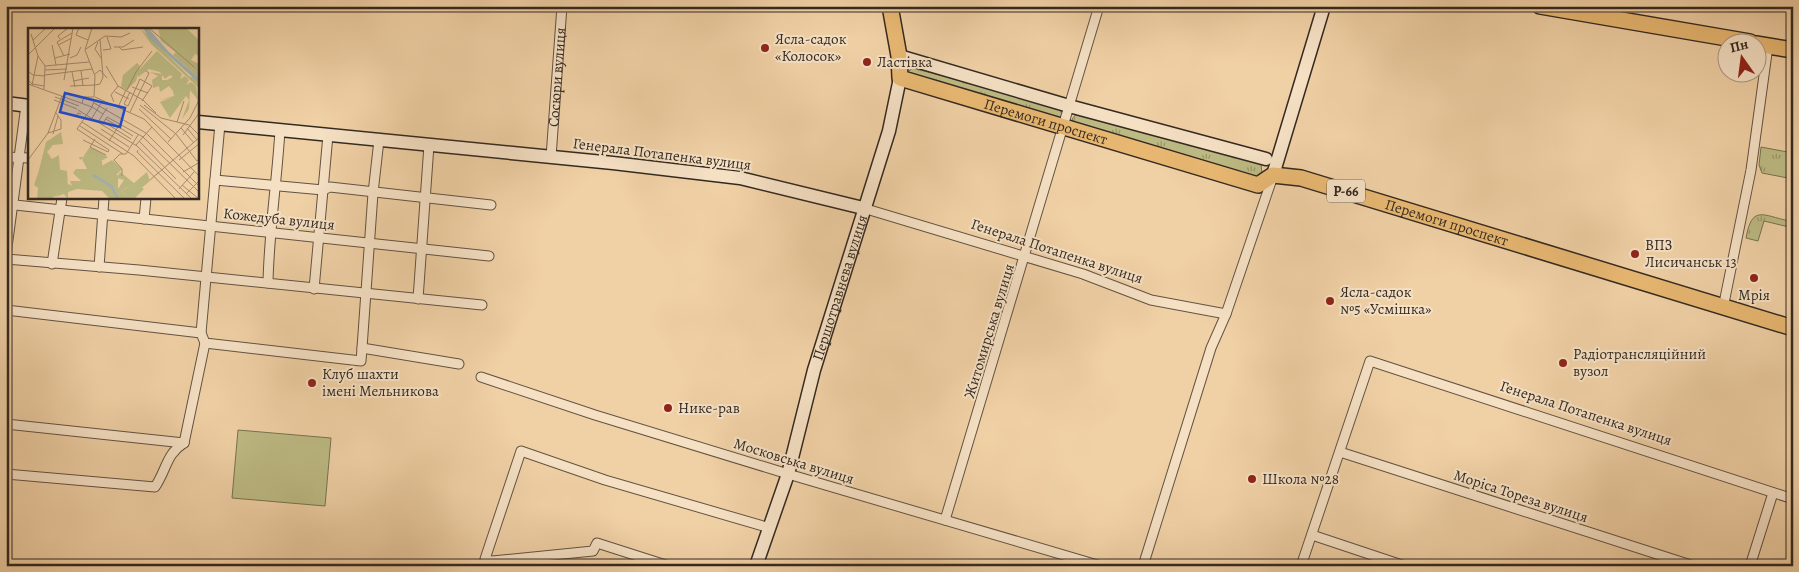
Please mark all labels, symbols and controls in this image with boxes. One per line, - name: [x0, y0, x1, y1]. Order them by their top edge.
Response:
- street label: Сосюри вулиця: [543, 27, 570, 128]
- inset map: [28, 28, 199, 199]
- place label: Ясла-садок «Колосок»: [775, 29, 847, 66]
- north arrow: [1716, 32, 1766, 82]
- text: Пн: [1728, 34, 1750, 57]
- marker: Ясла-садок «Колосок»: [759, 42, 771, 54]
- place label: Ластівка: [877, 52, 932, 72]
- marker: Ластівка: [861, 56, 873, 68]
- street label: Перемоги проспект: [982, 94, 1110, 150]
- street label: Генерала Потапенка вулиця: [572, 133, 752, 175]
- road number: Р-66: [1327, 180, 1365, 202]
- street label: Перемоги проспект: [1383, 194, 1511, 251]
- street label: Кожедуба вулиця: [222, 203, 336, 235]
- street label: Першотравнева вулиця: [808, 212, 872, 363]
- street label: Генерала Потапенка вулиця: [968, 214, 1146, 288]
- place label: ВПЗ Лисичанськ 13: [1645, 235, 1737, 272]
- marker: ВПЗ Лисичанськ 13: [1629, 248, 1641, 260]
- street label: Житомирська вулиця: [959, 261, 1019, 401]
- marker: Мрія: [1748, 272, 1760, 284]
- place label: Ясла-садок №5 «Усмішка»: [1340, 282, 1432, 319]
- place label: Мрія: [1738, 285, 1770, 305]
- marker: Ясла-садок №5 «Усмішка»: [1324, 295, 1336, 307]
- place label: Радіотрансляційний вузол: [1573, 344, 1706, 381]
- marker: Радіотрансляційний вузол: [1557, 357, 1569, 369]
- place label: Клуб шахти імені Мельникова: [322, 364, 439, 401]
- street label: Генерала Потапенка вулиця: [1497, 376, 1675, 450]
- marker: Клуб шахти імені Мельникова: [306, 377, 318, 389]
- place label: Нике-рав: [678, 398, 740, 418]
- marker: Нике-рав: [662, 402, 674, 414]
- street label: Московська вулиця: [731, 433, 857, 489]
- street label: Моріса Тореза вулиця: [1451, 465, 1591, 527]
- place label: Школа №28: [1262, 469, 1339, 489]
- marker: Школа №28: [1246, 473, 1258, 485]

